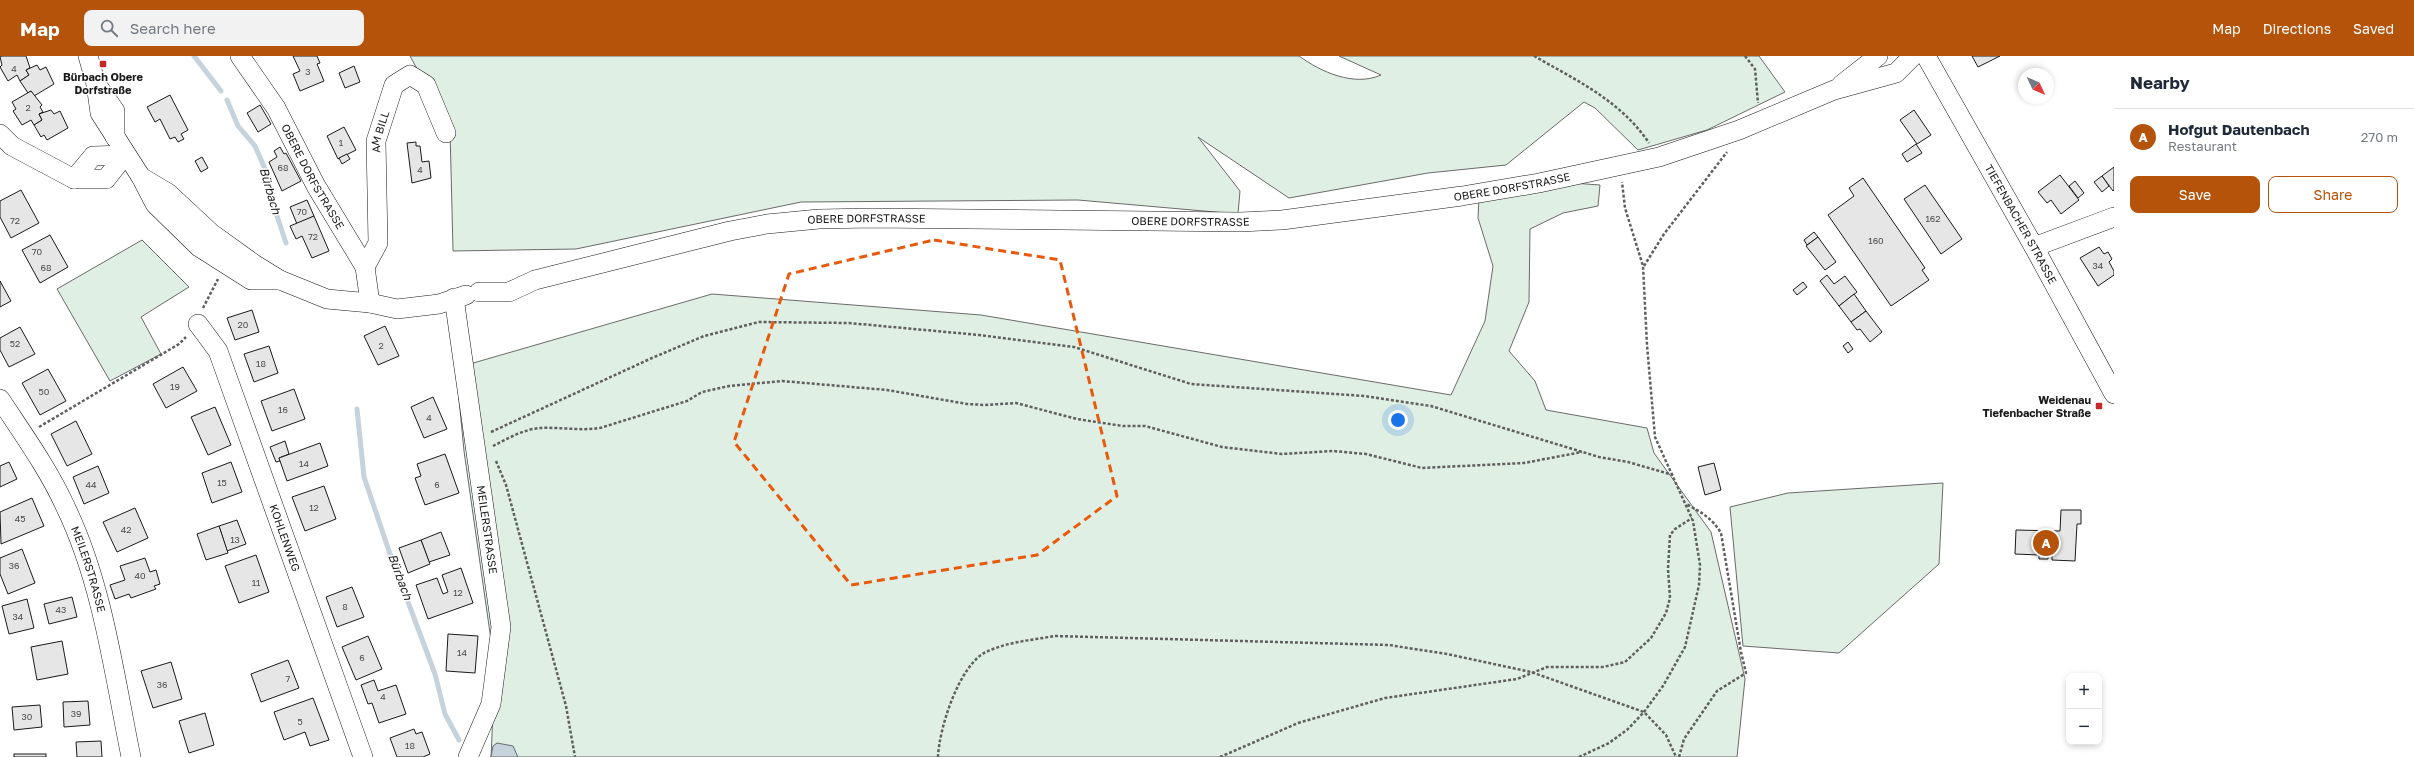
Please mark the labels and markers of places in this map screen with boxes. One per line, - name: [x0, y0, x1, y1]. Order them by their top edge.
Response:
- marker: Bürbach Obere Dorfstraße: [98, 59, 108, 69]
- place label: Bürbach Obere Dorfstraße: [63, 70, 143, 96]
- place label: Weidenau Tiefenbacher Straße: [1982, 393, 2092, 419]
- marker: Weidenau Tiefenbacher Straße: [2094, 401, 2104, 411]
- pin: A: [2033, 528, 2059, 558]

